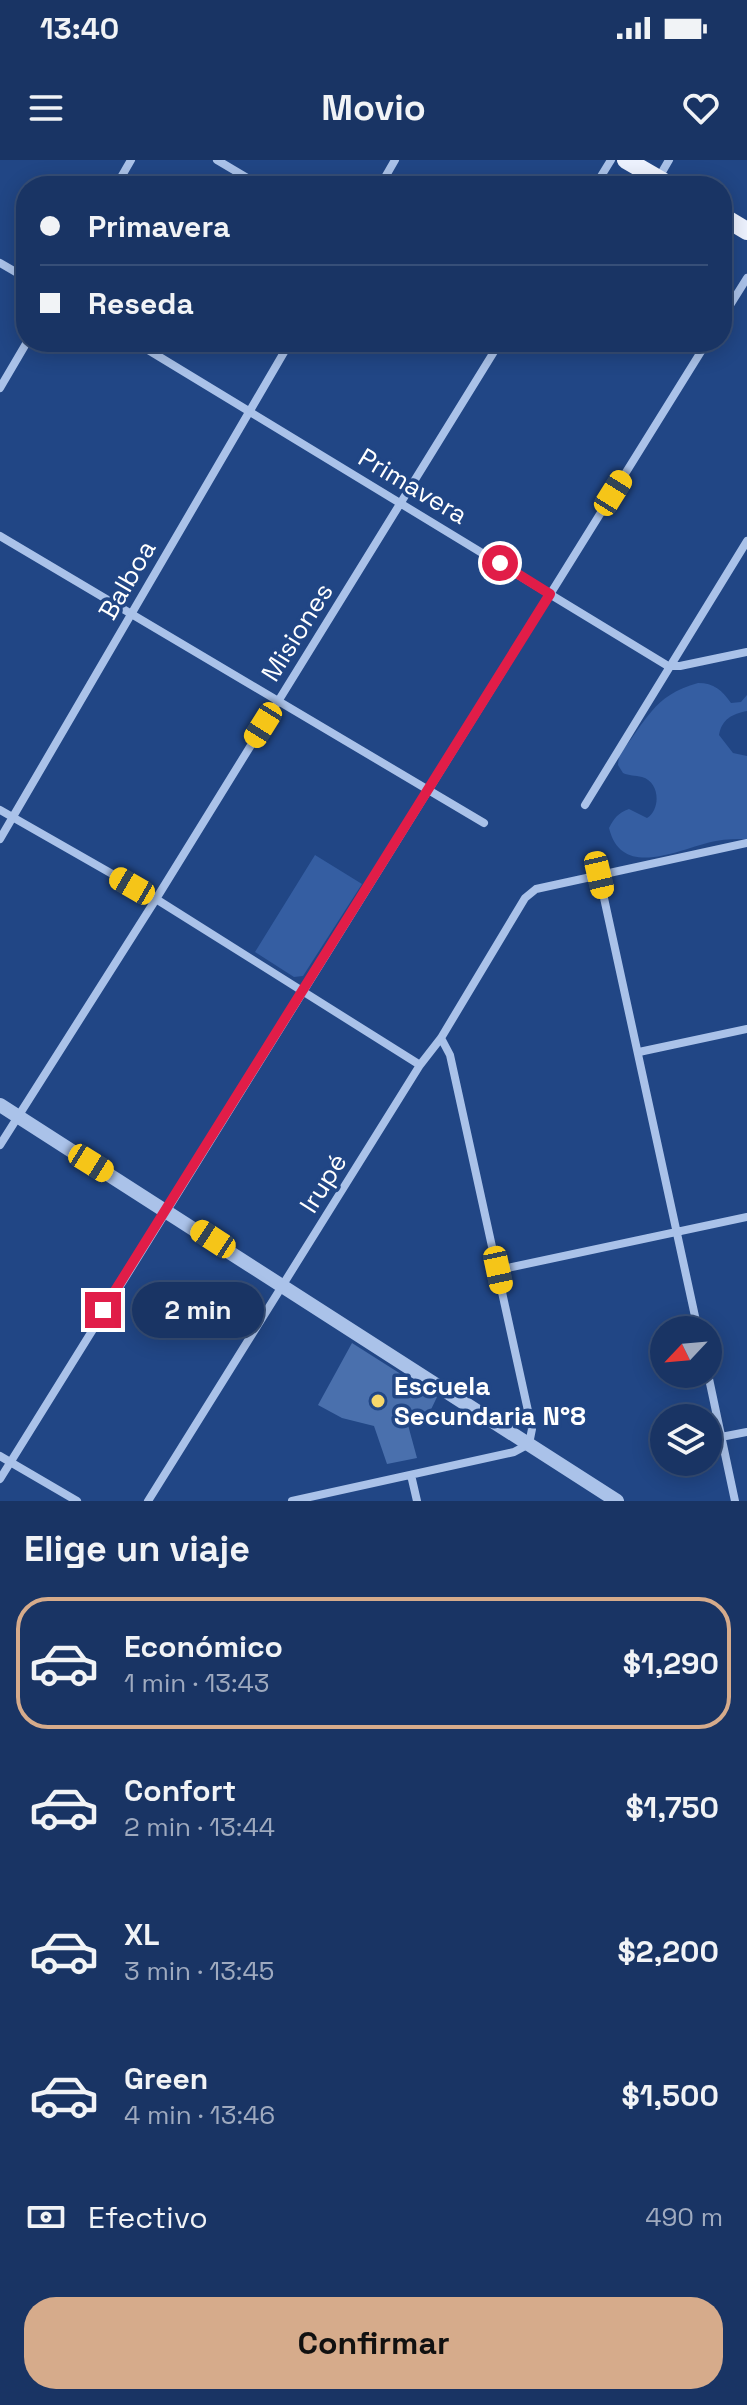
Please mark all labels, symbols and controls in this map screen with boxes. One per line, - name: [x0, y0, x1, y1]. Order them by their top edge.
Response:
- text: 13:40: [40, 9, 119, 48]
- text: Movio: [321, 85, 426, 131]
- icon: menu: [24, 86, 68, 130]
- icon: heart: [679, 86, 723, 130]
- text: Primavera: [88, 207, 230, 246]
- text: Reseda: [88, 284, 194, 323]
- street label: Primavera: [352, 440, 474, 532]
- car: [590, 466, 636, 520]
- street label: Balboa: [91, 534, 163, 626]
- route start: [482, 545, 518, 581]
- street label: Misiones: [253, 576, 341, 688]
- car: [240, 698, 286, 752]
- car: [582, 849, 616, 901]
- car: [105, 864, 159, 908]
- car: [64, 1140, 118, 1186]
- street label: Irupé: [292, 1147, 354, 1219]
- car: [186, 1216, 240, 1262]
- car: [481, 1244, 515, 1296]
- callout: 2 min: [131, 1282, 263, 1338]
- route end: [85, 1292, 121, 1328]
- text: 2 min: [164, 1293, 232, 1327]
- north arrow: [650, 1316, 722, 1388]
- map controls: [650, 1316, 722, 1476]
- place label: Escuela Secundaria N°8: [394, 1369, 586, 1433]
- marker: Escuela Secundaria N°8: [369, 1392, 387, 1410]
- button: layers: [650, 1404, 722, 1476]
- text: Elige un viaje: [24, 1526, 250, 1572]
- icon: car: [28, 1627, 100, 1699]
- text: Económico: [124, 1627, 283, 1666]
- text: $1,290: [623, 1644, 719, 1683]
- text: 1 min · 13:43: [124, 1666, 270, 1700]
- icon: car: [28, 1771, 100, 1843]
- text: Confort: [124, 1771, 236, 1810]
- text: $1,750: [625, 1788, 719, 1827]
- text: 2 min · 13:44: [124, 1810, 275, 1844]
- icon: car: [28, 1915, 100, 1987]
- text: XL: [124, 1915, 160, 1954]
- text: $2,200: [617, 1932, 719, 1971]
- text: 3 min · 13:45: [124, 1954, 274, 1988]
- icon: car: [28, 2059, 100, 2131]
- text: Green: [124, 2059, 208, 2098]
- text: $1,500: [622, 2076, 719, 2115]
- text: 4 min · 13:46: [124, 2098, 275, 2132]
- icon: cash: [24, 2195, 68, 2239]
- text: Efectivo: [88, 2198, 208, 2237]
- text: 490 m: [645, 2200, 723, 2234]
- button: Confirmar: [24, 2297, 723, 2389]

